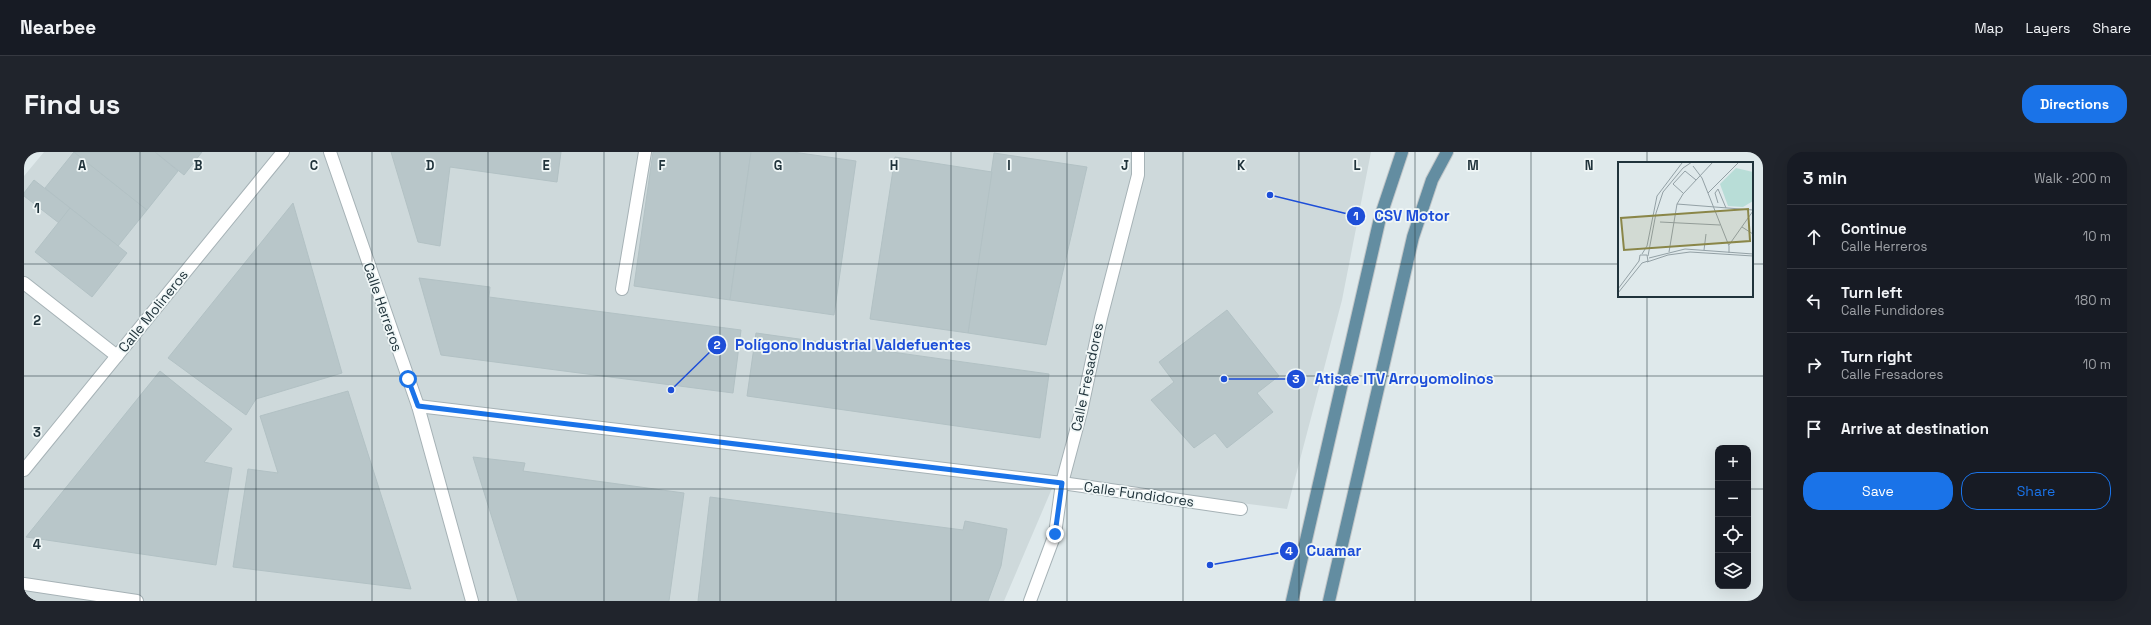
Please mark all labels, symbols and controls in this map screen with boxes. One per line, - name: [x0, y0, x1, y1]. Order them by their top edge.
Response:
- text: Nearbee: [20, 15, 96, 40]
- text: Map: [1974, 19, 2004, 37]
- text: Layers: [2026, 19, 2070, 37]
- text: Share: [2092, 19, 2131, 37]
- button: Directions: [2022, 85, 2127, 123]
- text: Find us: [24, 86, 121, 122]
- text: A: [78, 157, 87, 174]
- text: B: [194, 157, 203, 174]
- text: C: [310, 157, 318, 174]
- text: D: [426, 157, 435, 174]
- text: E: [542, 157, 550, 174]
- text: F: [659, 157, 666, 174]
- text: G: [774, 157, 782, 174]
- text: H: [890, 157, 898, 174]
- text: I: [1007, 157, 1011, 174]
- text: J: [1121, 157, 1129, 174]
- text: K: [1237, 157, 1246, 174]
- text: L: [1353, 157, 1361, 174]
- text: M: [1467, 157, 1479, 174]
- text: N: [1585, 157, 1593, 174]
- inset map: [1618, 162, 1753, 297]
- text: 3 min: [1803, 167, 1847, 189]
- text: Walk · 200 m: [2034, 170, 2111, 187]
- text: 1: [34, 200, 40, 217]
- callout: CSV Motor: [1346, 202, 1458, 229]
- text: CSV Motor: [1374, 206, 1450, 225]
- text: 1: [1353, 208, 1359, 224]
- text: Continue: [1841, 219, 1907, 238]
- icon: ahead: [1803, 226, 1825, 248]
- text: 10 m: [2083, 228, 2111, 245]
- text: Calle Herreros: [1841, 238, 1927, 255]
- street label: Calle Herreros: [359, 260, 407, 354]
- street label: Calle Molineros: [114, 266, 192, 356]
- text: Turn left: [1841, 283, 1903, 302]
- icon: left: [1803, 290, 1825, 312]
- text: 180 m: [2075, 292, 2111, 309]
- text: Calle Fundidores: [1841, 302, 1944, 319]
- text: 2: [33, 312, 41, 329]
- street label: Calle Fresadores: [1067, 321, 1107, 433]
- callout: Polígono Industrial Valdefuentes: [707, 331, 979, 358]
- text: Polígono Industrial Valdefuentes: [735, 335, 971, 354]
- text: 2: [713, 337, 721, 353]
- text: Turn right: [1841, 347, 1912, 366]
- icon: right: [1803, 354, 1825, 376]
- text: 10 m: [2083, 356, 2111, 373]
- callout: Atisae ITV Arroyomolinos: [1286, 365, 1501, 392]
- text: Calle Fresadores: [1841, 366, 1943, 383]
- text: Atisae ITV Arroyomolinos: [1314, 369, 1494, 388]
- route start: [399, 370, 417, 388]
- text: 3: [1292, 371, 1300, 387]
- icon: arrive: [1803, 418, 1825, 440]
- text: Arrive at destination: [1841, 419, 1989, 438]
- text: 3: [33, 424, 41, 441]
- map controls: [1715, 445, 1751, 589]
- button: +: [1715, 445, 1751, 481]
- button: Save: [1803, 472, 1953, 510]
- button: Share: [1961, 472, 2111, 510]
- street label: Calle Fundidores: [1083, 477, 1195, 511]
- button: −: [1715, 481, 1751, 517]
- button: locate: [1715, 517, 1751, 553]
- route end: [1046, 525, 1064, 543]
- text: 4: [33, 536, 41, 553]
- callout: Cuamar: [1279, 538, 1370, 565]
- text: Cuamar: [1307, 541, 1362, 560]
- text: 4: [1285, 543, 1293, 559]
- button: layers: [1715, 553, 1751, 589]

